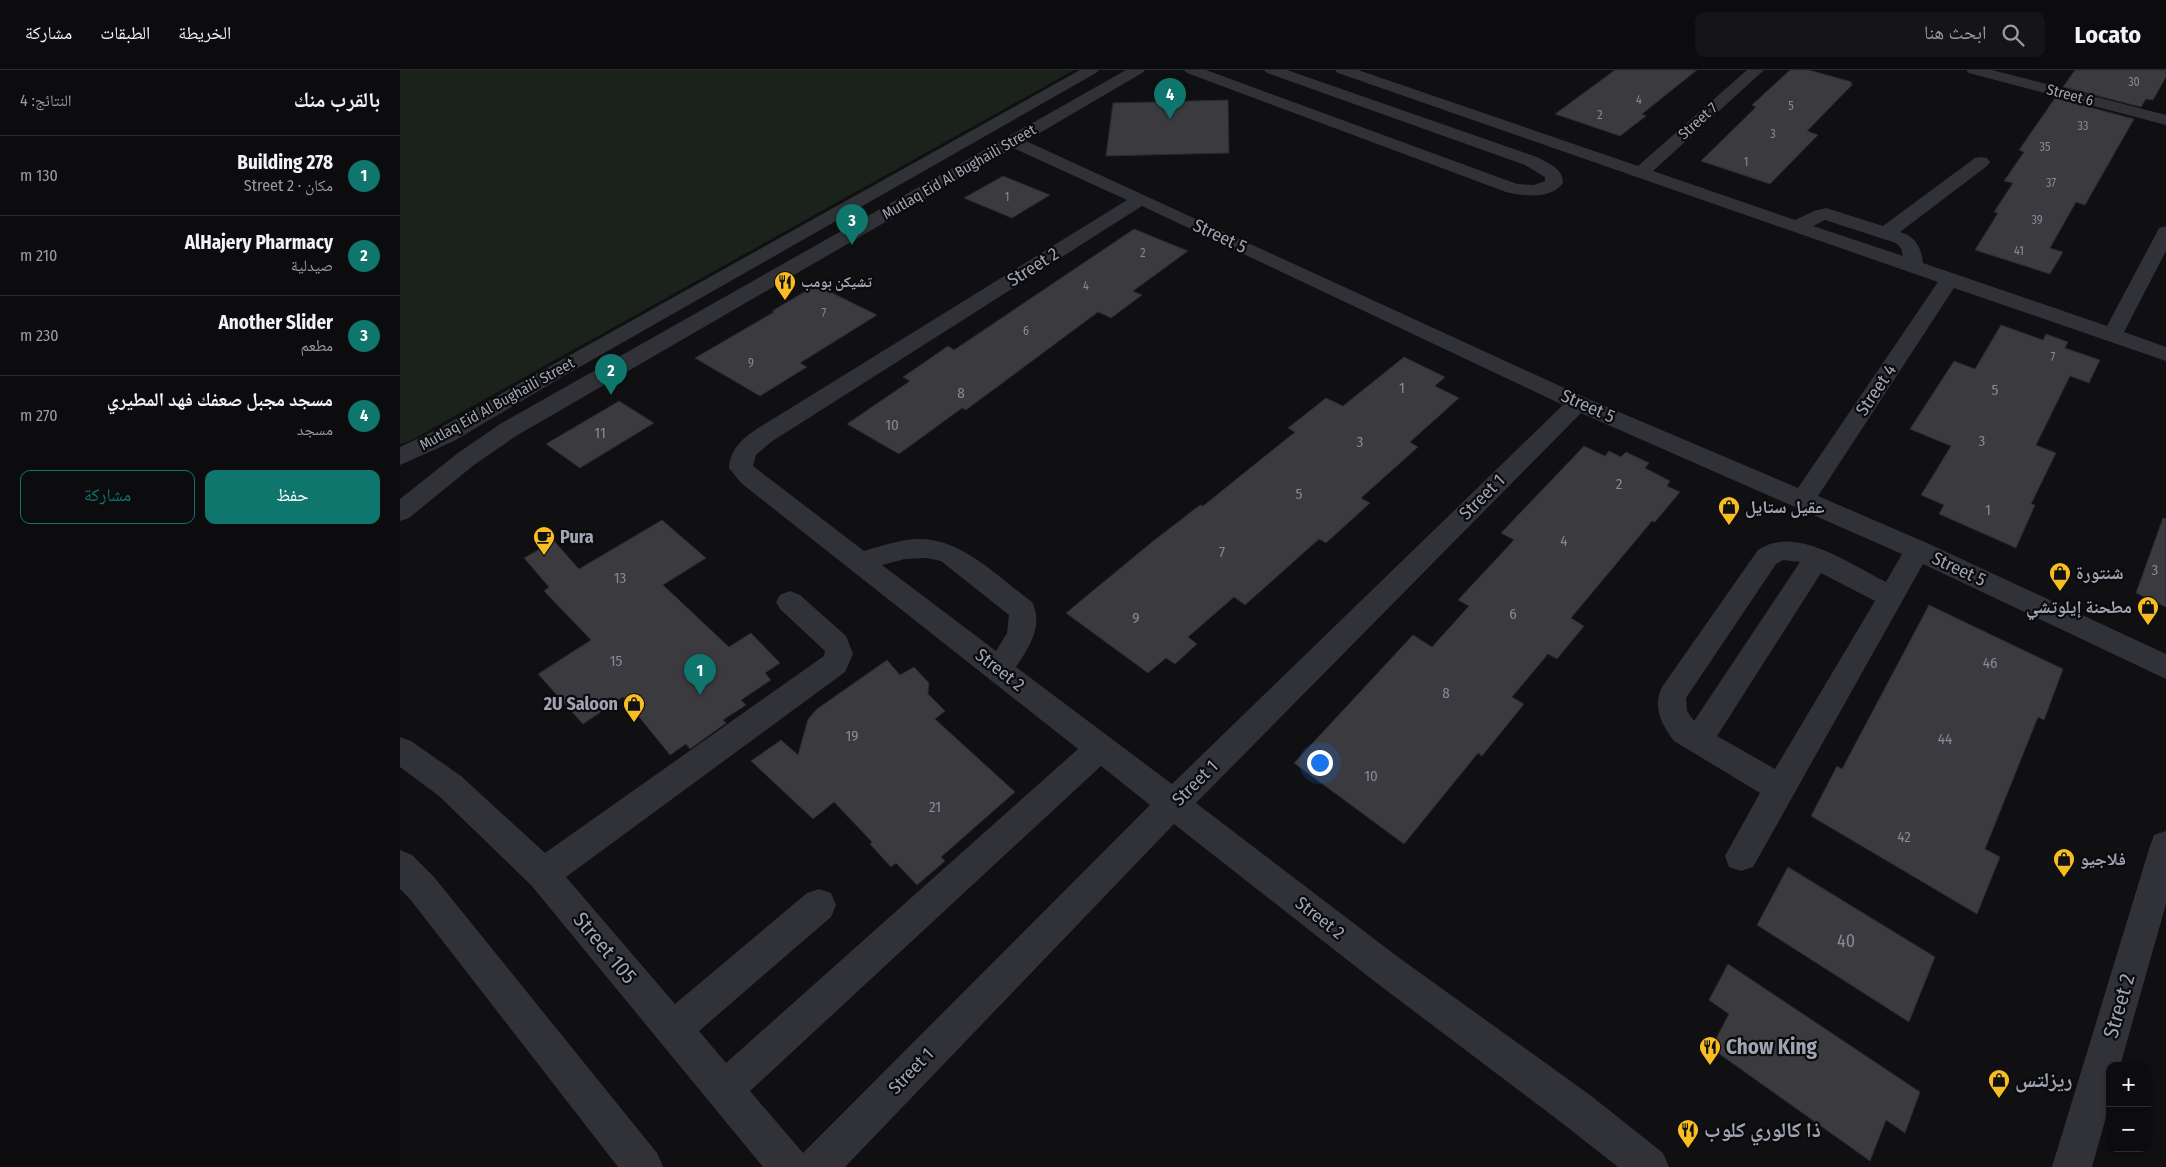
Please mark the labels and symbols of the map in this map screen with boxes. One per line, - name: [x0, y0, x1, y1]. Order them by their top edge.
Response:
- house number: 30: [2128, 75, 2140, 89]
- pin: 4: [1154, 78, 1186, 119]
- street label: Street 6: [2045, 80, 2095, 110]
- house number: 4: [1636, 93, 1642, 107]
- street label: Street 7: [1675, 99, 1721, 143]
- house number: 5: [1788, 99, 1794, 113]
- house number: 2: [1597, 108, 1603, 122]
- house number: 33: [2078, 119, 2088, 133]
- street label: Mutlaq Eid Al Bughaili Street: [879, 121, 1039, 223]
- house number: 3: [1770, 127, 1776, 141]
- house number: 35: [2040, 140, 2051, 154]
- house number: 1: [1744, 155, 1748, 169]
- house number: 37: [2046, 176, 2056, 190]
- house number: 1: [1005, 190, 1009, 204]
- pin: 3: [836, 204, 868, 245]
- house number: 39: [2031, 213, 2043, 227]
- street label: Street 5: [1190, 214, 1250, 258]
- street label: Street 2: [1003, 243, 1063, 291]
- house number: 41: [2014, 244, 2024, 258]
- house number: 2: [1140, 246, 1146, 260]
- restaurant icon: تشيكن بومب: [773, 270, 797, 301]
- place label: تشيكن بومب: [801, 273, 872, 291]
- house number: 4: [1083, 279, 1089, 293]
- house number: 7: [822, 306, 827, 320]
- house number: 6: [1023, 324, 1029, 338]
- house number: 7: [2051, 350, 2056, 364]
- street label: Mutlaq Eid Al Bughaili Street: [416, 354, 578, 454]
- pin: 2: [595, 354, 627, 395]
- house number: 9: [748, 356, 754, 370]
- street label: Street 4: [1851, 360, 1901, 420]
- house number: 1: [1399, 379, 1405, 397]
- house number: 5: [1992, 381, 1999, 399]
- house number: 8: [957, 384, 965, 402]
- street label: Street 5: [1558, 384, 1618, 428]
- house number: 10: [885, 416, 899, 434]
- house number: 11: [594, 424, 606, 442]
- house number: 3: [1979, 432, 1986, 450]
- house number: 3: [1357, 433, 1364, 451]
- street label: Street 1: [1455, 470, 1509, 524]
- house number: 2: [1616, 475, 1623, 493]
- house number: 5: [1296, 485, 1303, 503]
- shop icon: عقيل ستايل: [1717, 495, 1741, 526]
- place label: عقيل ستايل: [1745, 496, 1825, 518]
- house number: 1: [1985, 501, 1991, 519]
- cafe icon: Pura: [532, 525, 556, 556]
- place label: Pura: [560, 526, 594, 548]
- house number: 4: [1560, 532, 1568, 550]
- house number: 7: [1219, 543, 1225, 561]
- street label: Street 5: [1929, 547, 1989, 591]
- shop icon: شنتورة: [2048, 561, 2072, 592]
- house number: 3: [2152, 561, 2159, 579]
- place label: شنتورة: [2076, 562, 2124, 584]
- house number: 13: [614, 569, 627, 587]
- shop icon: مطحنة إيلوتشي: [2136, 595, 2160, 626]
- place label: مطحنة إيلوتشي: [2026, 596, 2132, 621]
- house number: 6: [1509, 605, 1517, 623]
- house number: 9: [1132, 609, 1140, 627]
- street label: Street 2: [971, 644, 1029, 696]
- house number: 15: [610, 652, 622, 670]
- pin: 1: [684, 654, 716, 695]
- house number: 46: [1983, 654, 1997, 672]
- house number: 8: [1442, 684, 1450, 702]
- shop icon: 2U Saloon: [622, 692, 646, 723]
- place label: 2U Saloon: [543, 693, 618, 715]
- house number: 19: [845, 727, 859, 745]
- house number: 44: [1938, 730, 1952, 748]
- your location: [1307, 750, 1333, 776]
- street label: Street 1: [1168, 756, 1222, 810]
- house number: 10: [1364, 767, 1378, 785]
- house number: 21: [929, 798, 941, 816]
- house number: 42: [1897, 828, 1911, 846]
- shop icon: فلاجيو: [2052, 847, 2076, 878]
- place label: فلاجيو: [2080, 848, 2126, 870]
- street label: Street 2: [1291, 892, 1349, 944]
- street label: Street 105: [568, 907, 642, 989]
- house number: 40: [1837, 930, 1855, 952]
- street label: Street 2: [2097, 971, 2141, 1041]
- place label: Chow King: [1726, 1034, 1817, 1060]
- restaurant icon: Chow King: [1698, 1035, 1722, 1066]
- street label: Street 1: [884, 1043, 938, 1099]
- place label: ريزلتس: [2015, 1067, 2072, 1093]
- shop icon: ريزلتس: [1987, 1068, 2011, 1099]
- place label: ذا كالوري كلوب: [1704, 1117, 1821, 1146]
- restaurant icon: ذا كالوري كلوب: [1676, 1118, 1700, 1149]

